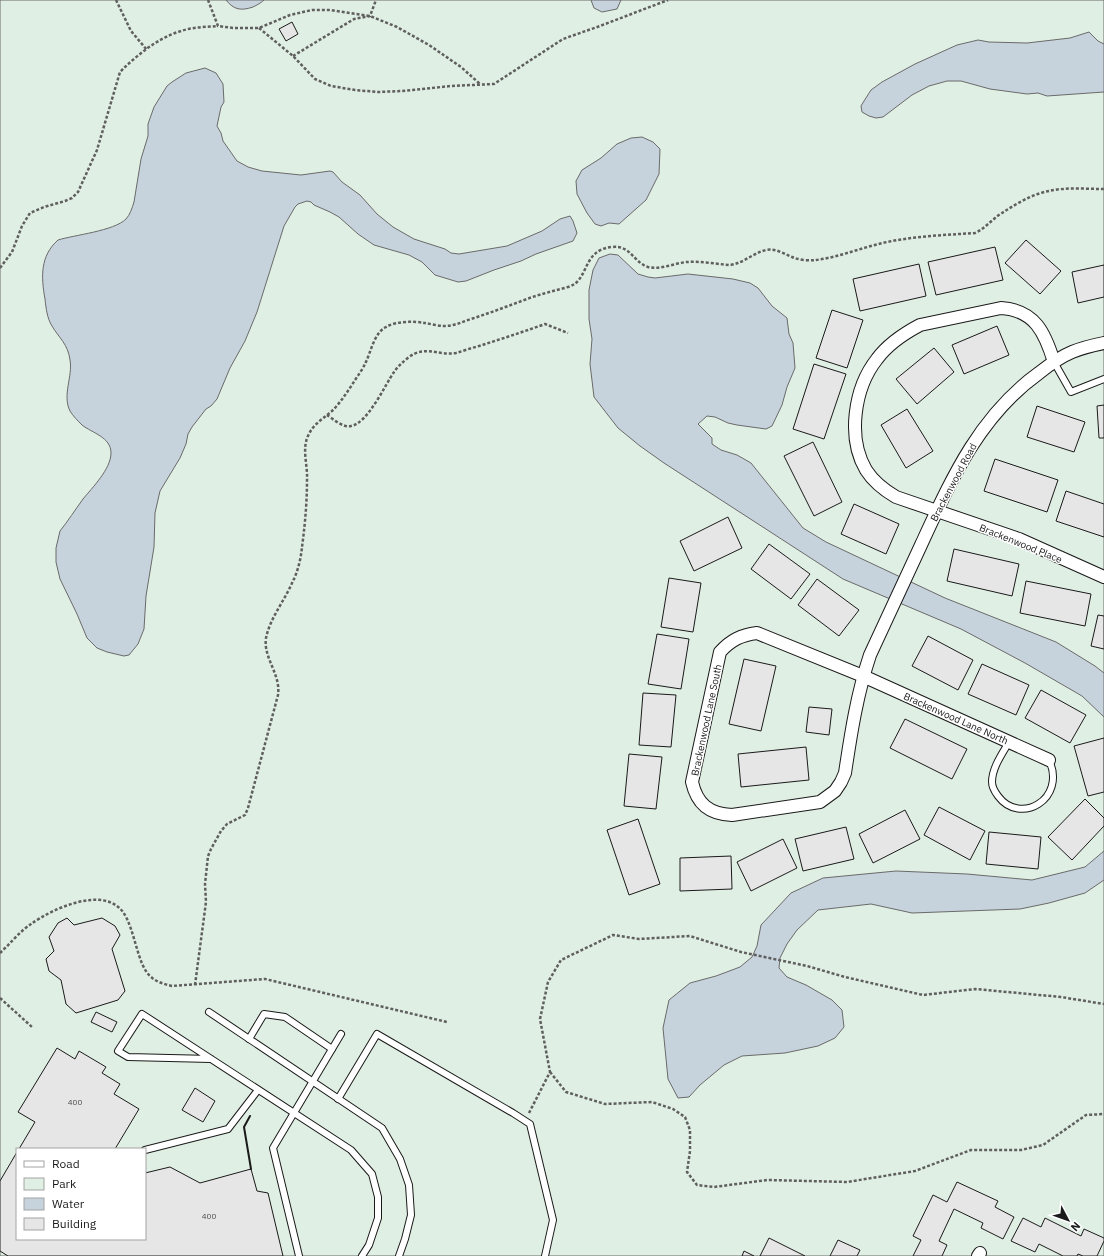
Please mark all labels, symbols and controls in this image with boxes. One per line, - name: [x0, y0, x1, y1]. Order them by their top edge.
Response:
- street label: Brackenwood Road: [927, 441, 980, 524]
- street label: Brackenwood Place: [977, 521, 1065, 566]
- street label: Brackenwood Lane South: [688, 663, 725, 777]
- street label: Brackenwood Lane North: [901, 689, 1010, 747]
- house number: 400: [68, 1097, 82, 1107]
- legend: [16, 1148, 146, 1240]
- text: Road: [52, 1156, 80, 1171]
- text: Park: [52, 1176, 77, 1191]
- text: Water: [52, 1196, 85, 1211]
- north arrow: [1048, 1200, 1088, 1240]
- house number: 400: [202, 1211, 216, 1221]
- text: Building: [52, 1216, 97, 1231]
- text: N: [1068, 1219, 1083, 1234]

